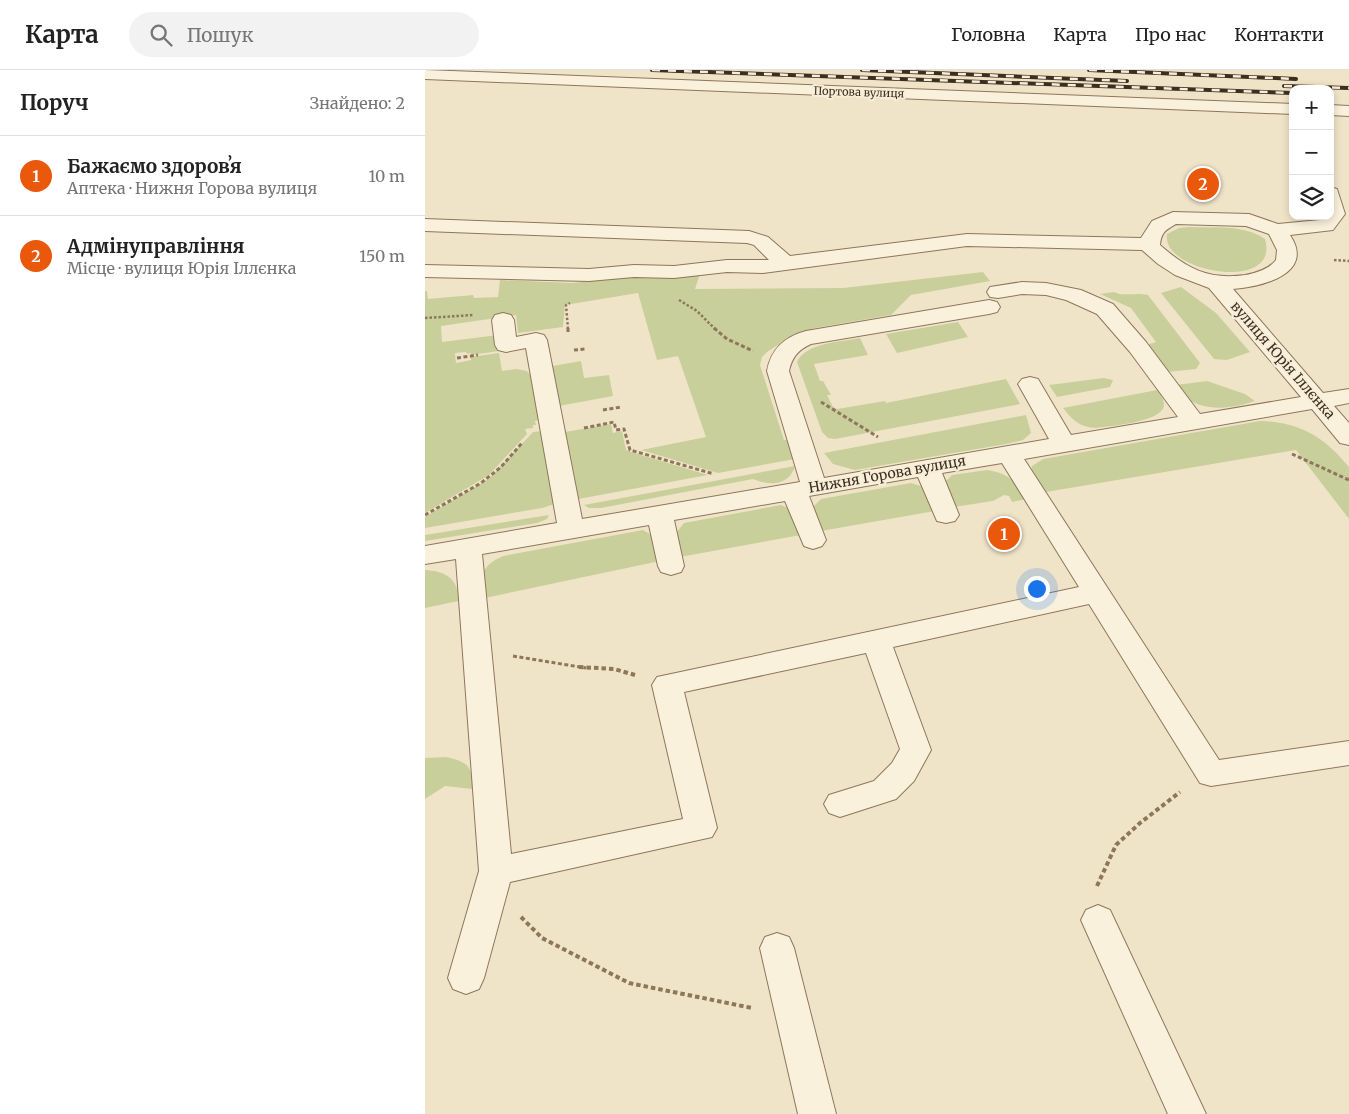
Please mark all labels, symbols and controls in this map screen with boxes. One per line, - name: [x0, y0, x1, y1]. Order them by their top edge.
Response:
- search box: [129, 12, 479, 57]
- text: Карта: [25, 19, 99, 50]
- icon: search: [147, 21, 175, 49]
- text: Пошук: [187, 23, 254, 47]
- text: Головна: [951, 23, 1025, 46]
- text: Карта: [1053, 23, 1107, 46]
- text: Про нас: [1135, 23, 1206, 46]
- text: Контакти: [1234, 23, 1324, 46]
- street label: Портова вулиця: [813, 83, 905, 101]
- map controls: [1289, 85, 1334, 220]
- button: +: [1289, 85, 1334, 130]
- text: Поруч: [20, 89, 89, 116]
- text: Знайдено: 2: [310, 93, 405, 113]
- button: −: [1289, 130, 1334, 175]
- text: Бажаємо здоровʼя: [67, 154, 242, 178]
- pin: 2: [1187, 165, 1219, 203]
- text: 1: [32, 166, 40, 186]
- text: 10 m: [368, 166, 405, 186]
- button: layers: [1289, 175, 1334, 220]
- text: Аптека · Нижня Горова вулиця: [67, 178, 317, 198]
- text: Адмінуправління: [67, 234, 245, 258]
- text: 2: [31, 246, 41, 266]
- text: 150 m: [359, 246, 405, 266]
- text: Місце · вулиця Юрія Іллєнка: [67, 258, 296, 278]
- street label: вулиця Юрія Іллєнка: [1227, 297, 1339, 423]
- street label: Нижня Горова вулиця: [807, 451, 967, 497]
- pin: 1: [988, 515, 1020, 553]
- your location: [1024, 576, 1050, 602]

